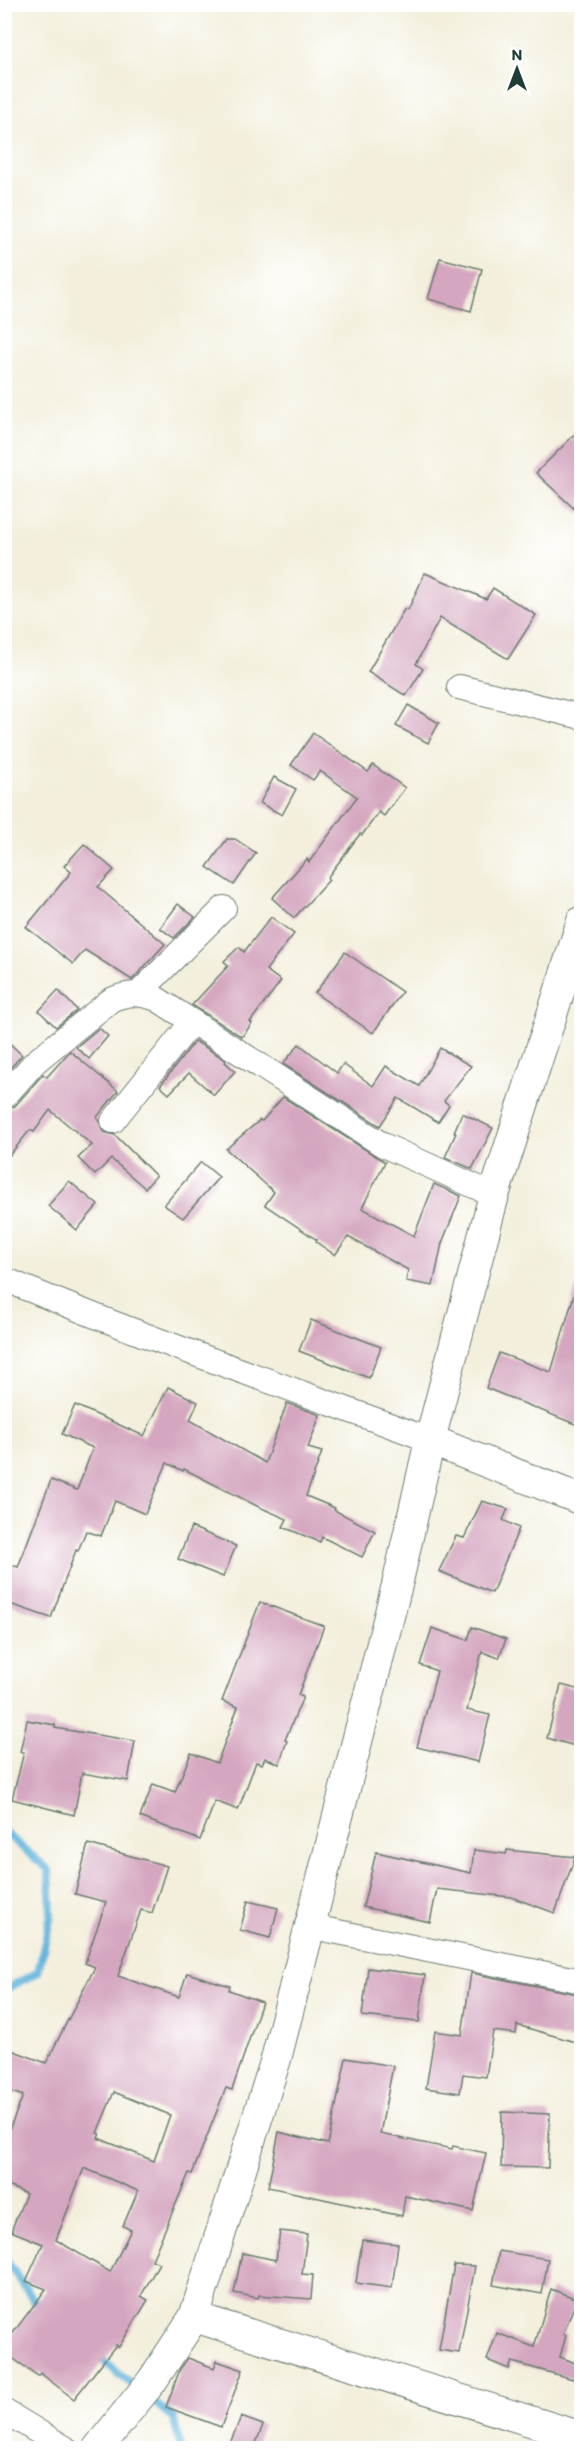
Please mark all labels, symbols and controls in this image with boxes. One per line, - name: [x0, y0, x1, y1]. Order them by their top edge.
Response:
- north arrow: [487, 39, 547, 99]
- text: N: [512, 45, 522, 64]

